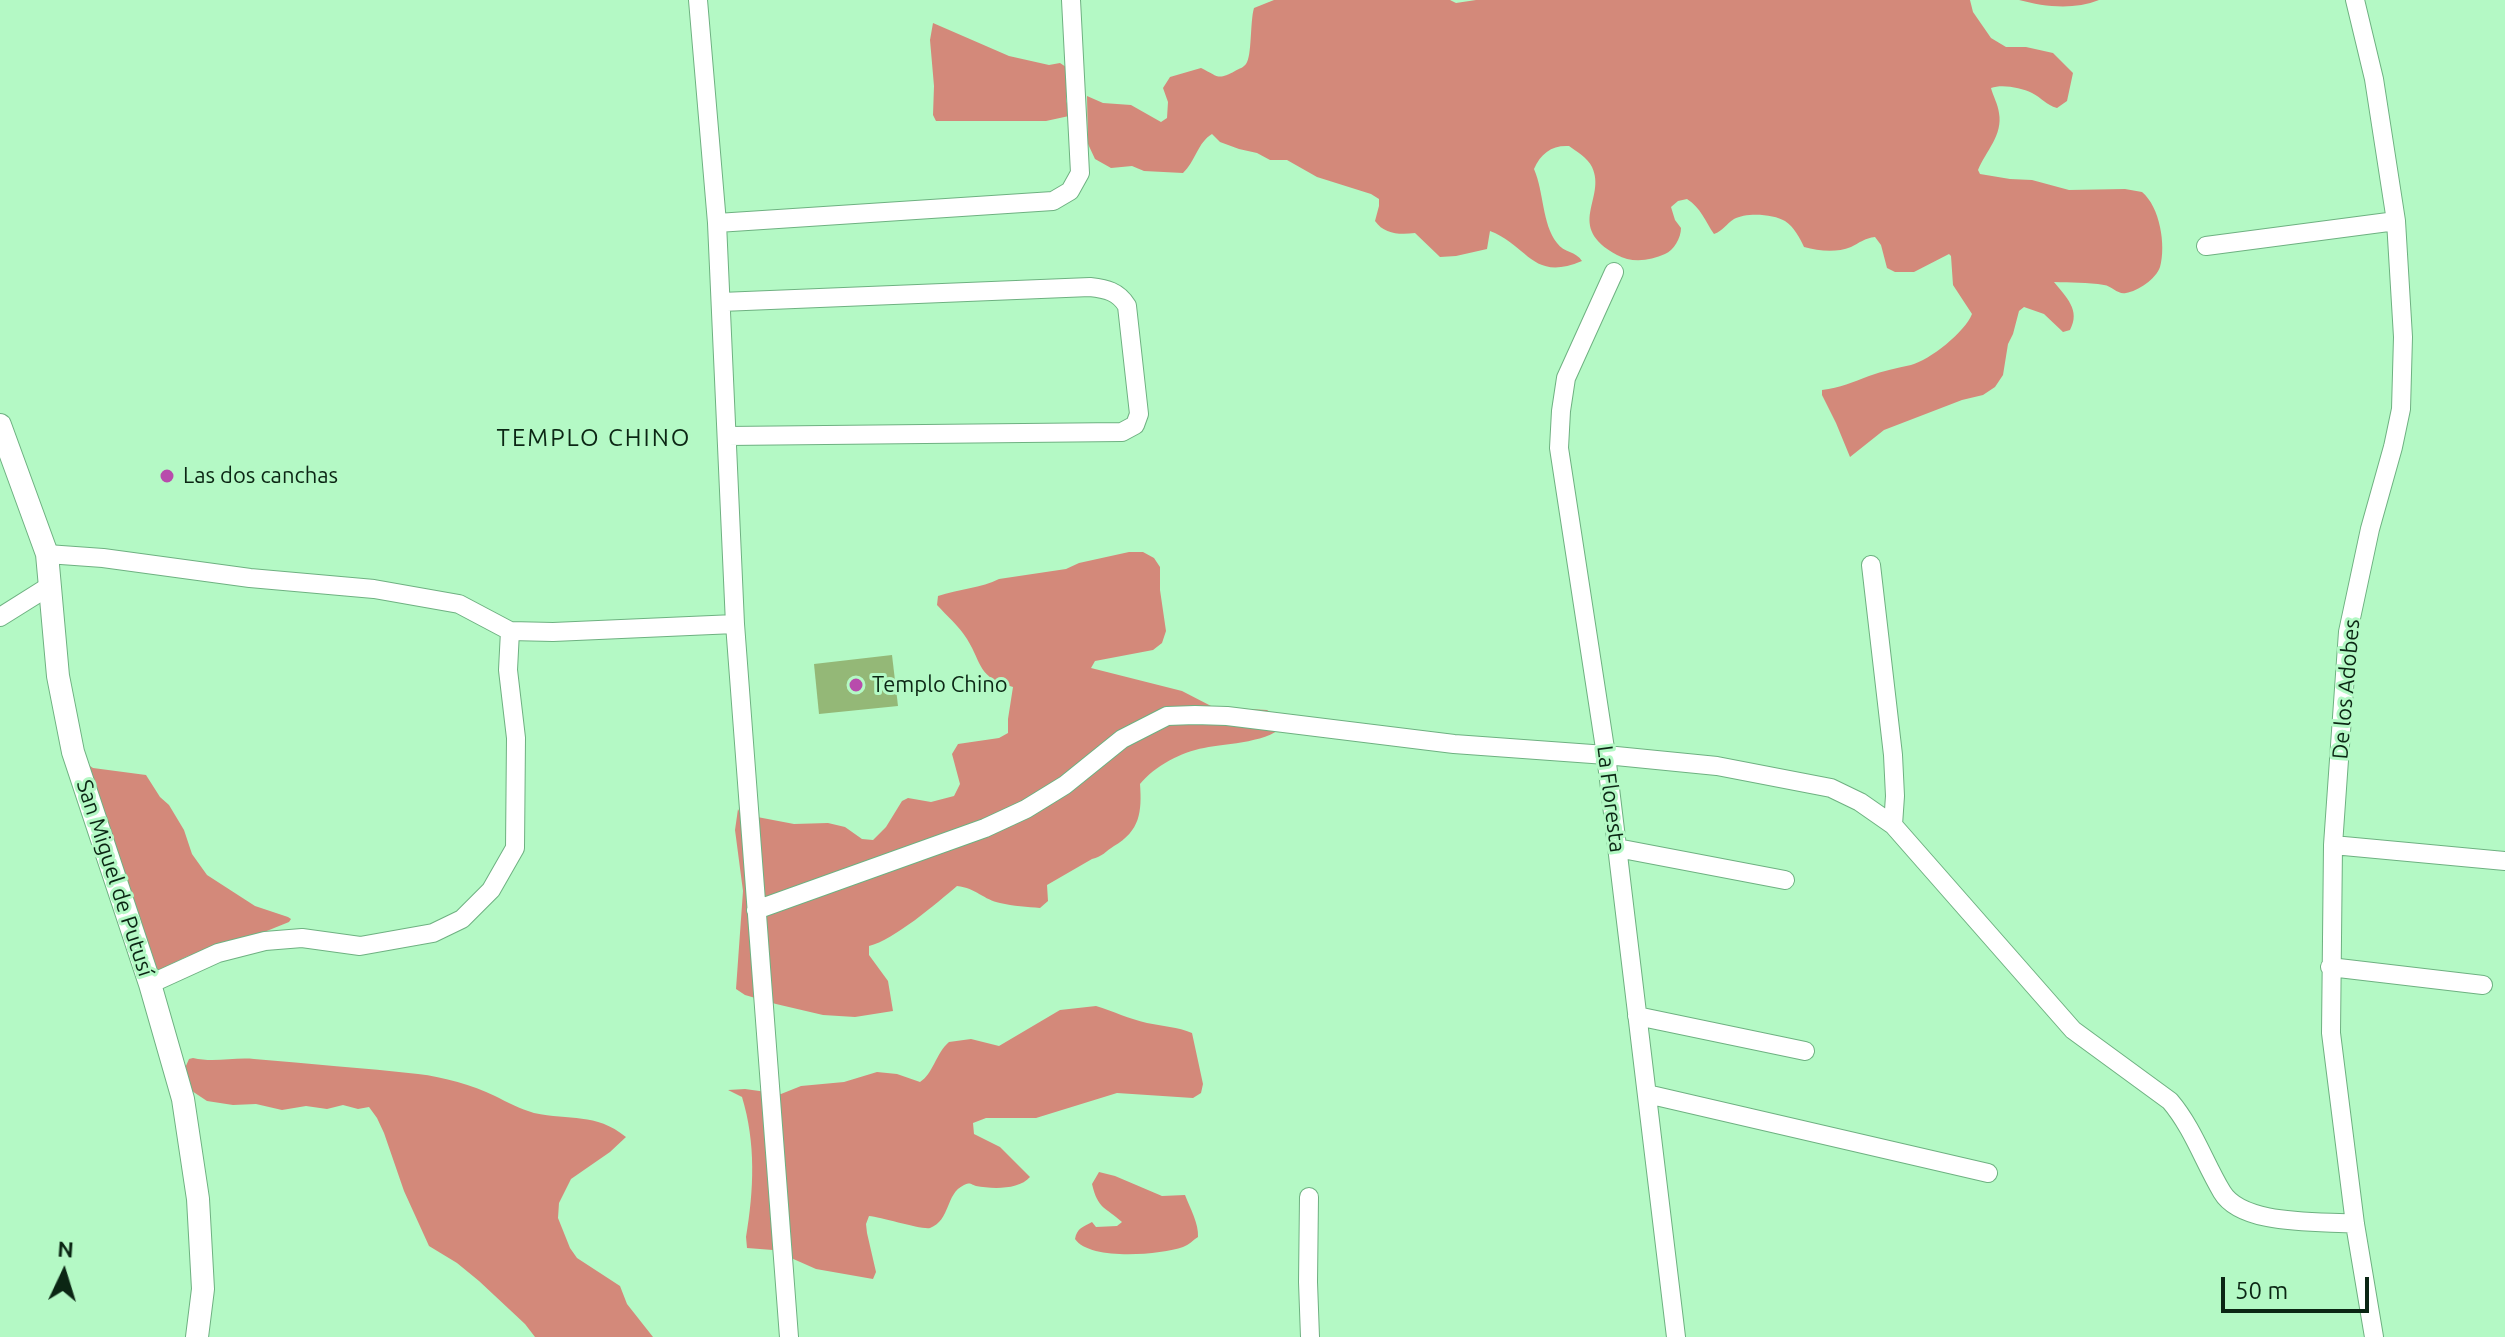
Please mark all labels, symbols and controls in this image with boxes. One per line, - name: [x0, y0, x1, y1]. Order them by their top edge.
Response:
- district label: TEMPLO CHINO: [497, 424, 691, 452]
- place label: Las dos canchas: [183, 463, 338, 489]
- marker: Las dos canchas: [158, 467, 176, 485]
- street label: De los Adobes: [2327, 618, 2365, 760]
- place label: Templo Chino: [872, 672, 1008, 698]
- marker: Templo Chino: [847, 676, 865, 694]
- street label: La Floresta: [1591, 744, 1631, 854]
- street label: San Miguel de Putusí: [71, 776, 159, 980]
- north arrow: [24, 1233, 104, 1313]
- text: N: [57, 1236, 75, 1262]
- scale bar: [2225, 1261, 2373, 1311]
- text: 50 m: [2235, 1277, 2288, 1304]

